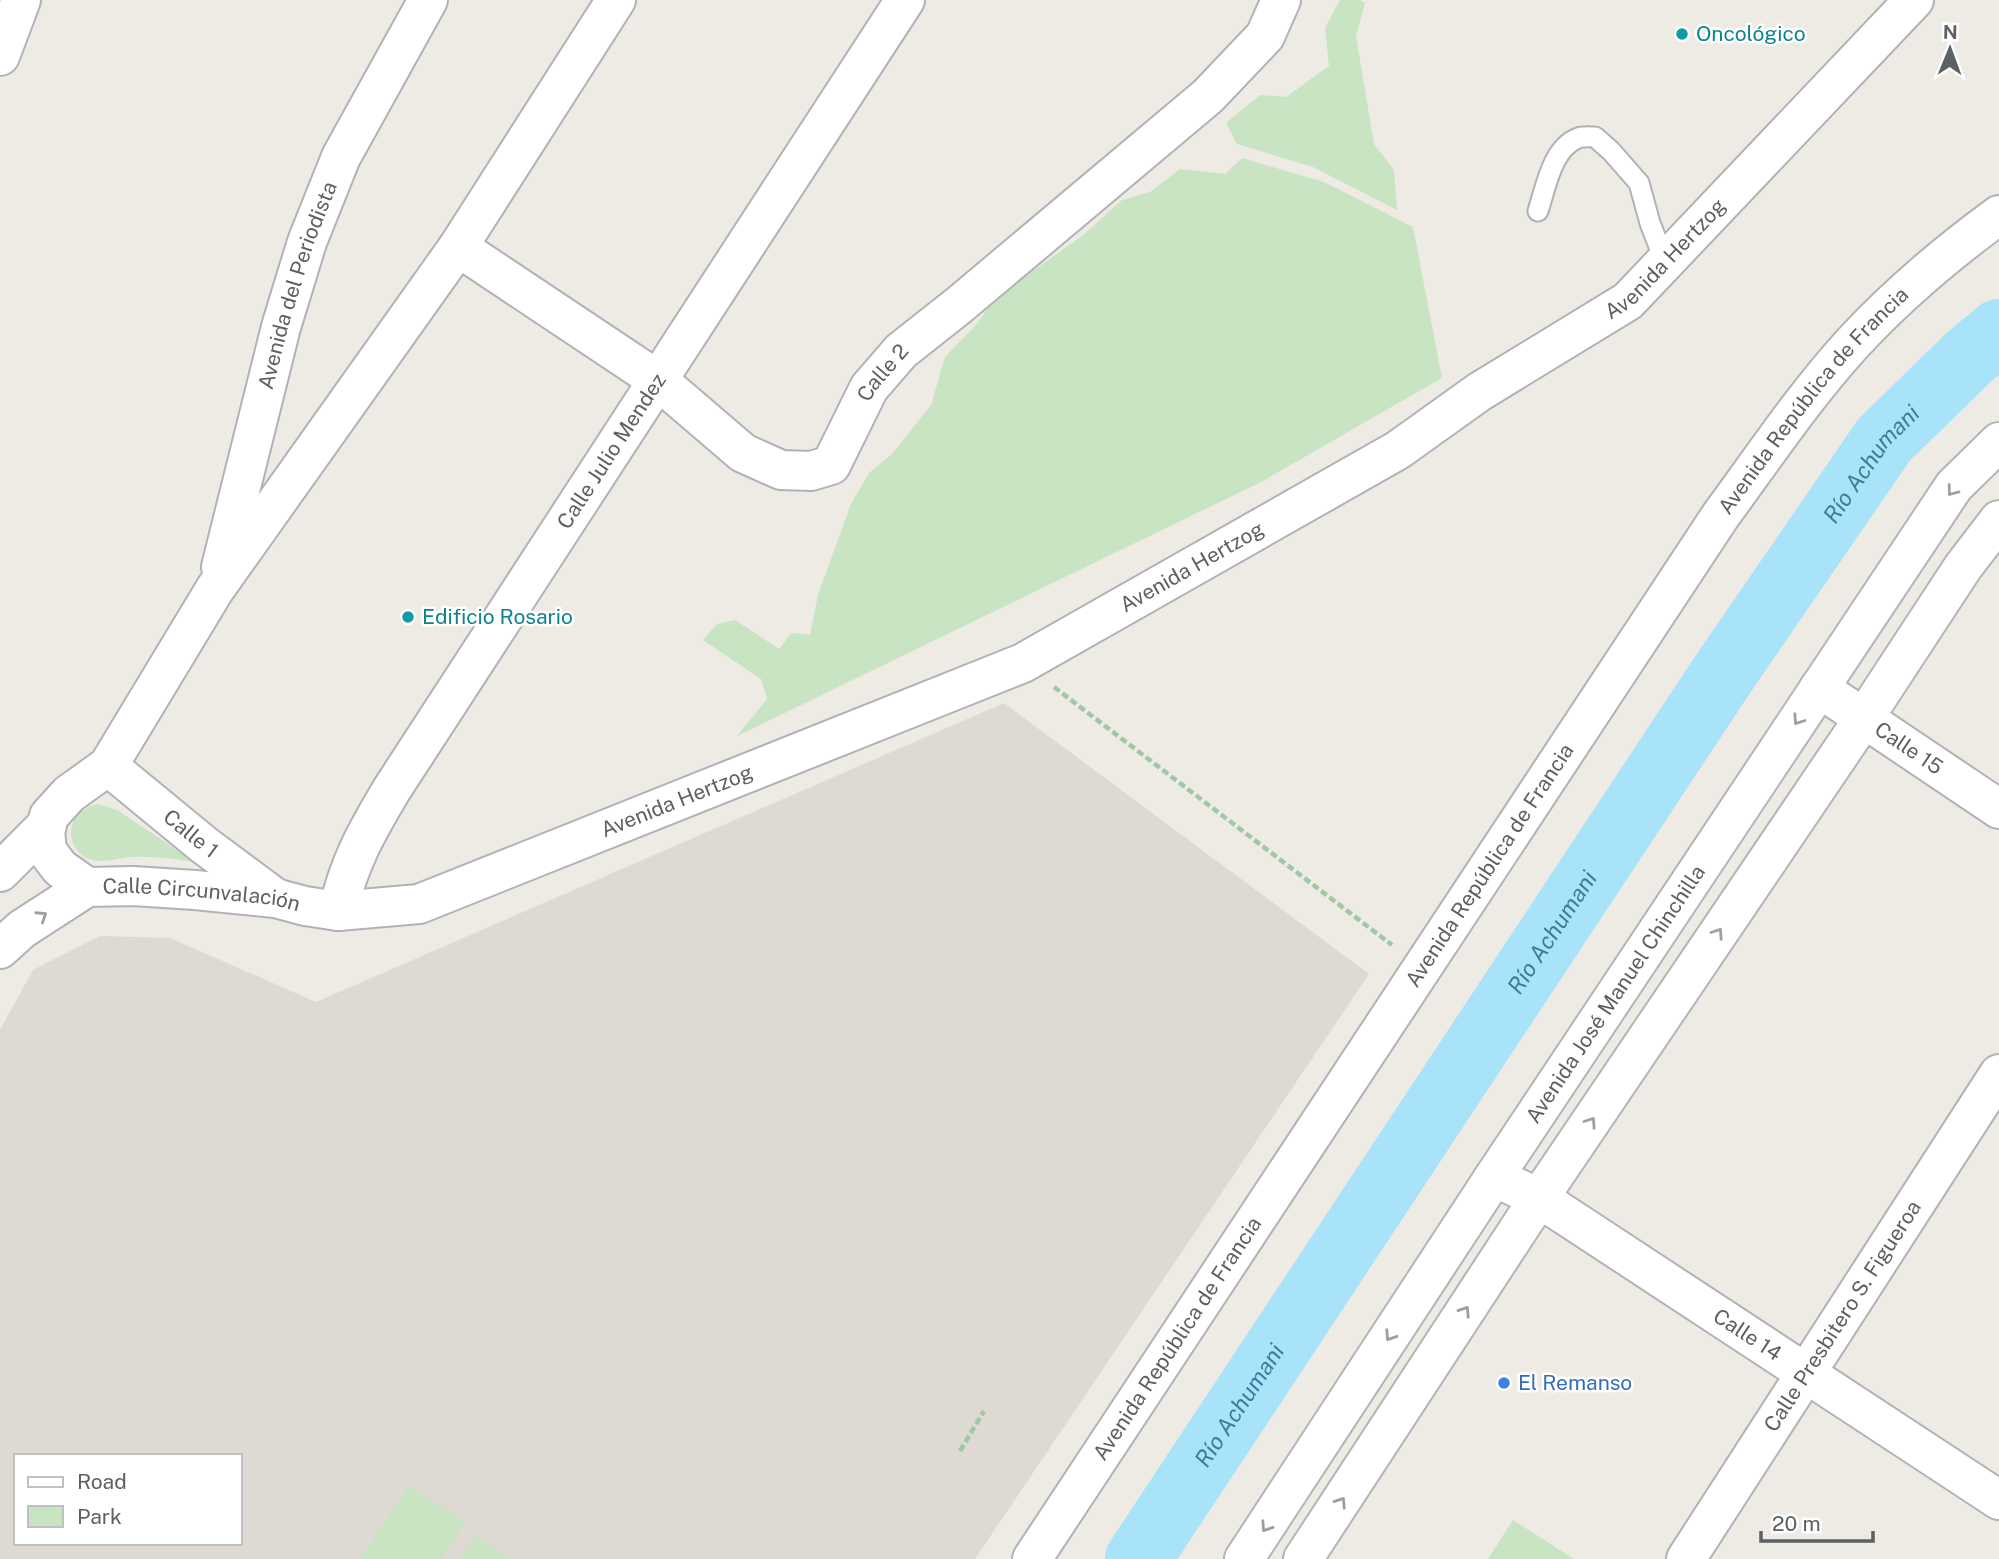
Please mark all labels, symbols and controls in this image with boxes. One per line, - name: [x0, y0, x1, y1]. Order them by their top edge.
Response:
- north arrow: [1915, 14, 1985, 84]
- place label: Oncológico: [1696, 21, 1806, 46]
- text: N: [1943, 21, 1958, 43]
- marker: Oncológico: [1674, 26, 1690, 42]
- street label: Avenida del Periodista: [253, 178, 342, 392]
- street label: Avenida Hertzog: [1600, 193, 1731, 324]
- street label: Avenida República de Francia: [1713, 282, 1913, 519]
- street label: Calle 2: [851, 339, 913, 405]
- street label: Calle Julio Mendez: [552, 369, 671, 533]
- water label: Río Achumani: [1817, 399, 1925, 528]
- one-way arrow: [1947, 483, 1960, 496]
- street label: Avenida Hertzog: [1115, 516, 1268, 617]
- place label: Edificio Rosario: [422, 604, 573, 629]
- marker: Edificio Rosario: [400, 609, 416, 625]
- one-way arrow: [1793, 713, 1806, 726]
- street label: Calle 15: [1870, 716, 1948, 780]
- street label: Avenida República de Francia: [1400, 739, 1579, 992]
- street label: Avenida Hertzog: [597, 759, 756, 842]
- street label: Calle 1: [159, 804, 223, 863]
- street label: Avenida José Manuel Chinchilla: [1520, 860, 1710, 1128]
- water label: Río Achumani: [1501, 865, 1602, 999]
- street label: Calle Circunvalación: [102, 873, 303, 916]
- one-way arrow: [34, 911, 47, 924]
- one-way arrow: [1710, 928, 1723, 941]
- one-way arrow: [1583, 1117, 1595, 1130]
- street label: Calle Presbitero S. Figueroa: [1758, 1196, 1926, 1436]
- street label: Avenida República de Francia: [1088, 1212, 1266, 1465]
- street label: Calle 14: [1709, 1303, 1787, 1366]
- one-way arrow: [1457, 1306, 1470, 1319]
- one-way arrow: [1385, 1329, 1398, 1342]
- water label: Río Achumani: [1189, 1338, 1290, 1472]
- place label: El Remanso: [1518, 1370, 1632, 1395]
- marker: El Remanso: [1496, 1375, 1512, 1391]
- legend: [14, 1454, 242, 1545]
- text: Road: [77, 1469, 127, 1494]
- one-way arrow: [1332, 1497, 1345, 1510]
- scale bar: [1761, 1500, 1873, 1544]
- text: Park: [77, 1504, 122, 1529]
- text: 20 m: [1772, 1511, 1821, 1536]
- one-way arrow: [1261, 1519, 1274, 1532]

